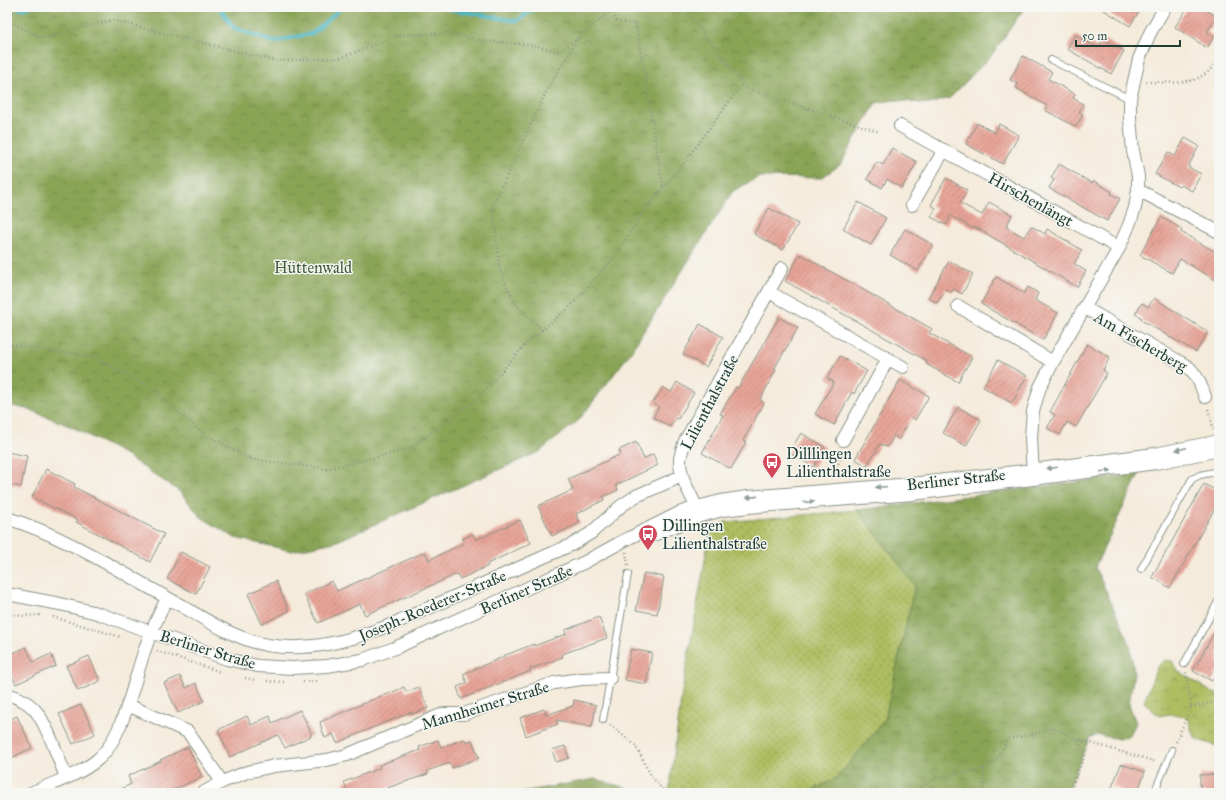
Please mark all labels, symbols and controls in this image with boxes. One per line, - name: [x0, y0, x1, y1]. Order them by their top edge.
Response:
- scale bar: [1076, 22, 1180, 48]
- text: 50 m: [1082, 29, 1107, 43]
- street label: Hirschenlängt: [985, 168, 1077, 232]
- park label: Hüttenwald: [274, 258, 352, 277]
- street label: Am Fischerberg: [1089, 307, 1191, 377]
- street label: Lilienthalstraße: [676, 351, 743, 453]
- place label: Dilllingen Lilienthalstraße: [786, 444, 891, 481]
- one-way arrow: [1175, 446, 1187, 452]
- bus stop icon: Dilllingen Lilienthalstraße: [761, 451, 783, 479]
- street label: Berliner Straße: [906, 465, 1007, 494]
- one-way arrow: [1046, 465, 1058, 471]
- one-way arrow: [1100, 467, 1112, 474]
- one-way arrow: [875, 483, 887, 490]
- one-way arrow: [746, 494, 758, 500]
- one-way arrow: [803, 498, 815, 505]
- place label: Dillingen Lilienthalstraße: [662, 516, 767, 553]
- bus stop icon: Dillingen Lilienthalstraße: [637, 523, 659, 551]
- street label: Berliner Straße: [477, 560, 576, 618]
- street label: Joseph-Roederer-Straße: [354, 566, 510, 647]
- street label: Berliner Straße: [158, 626, 258, 673]
- street label: Mannheimer Straße: [419, 677, 552, 734]

